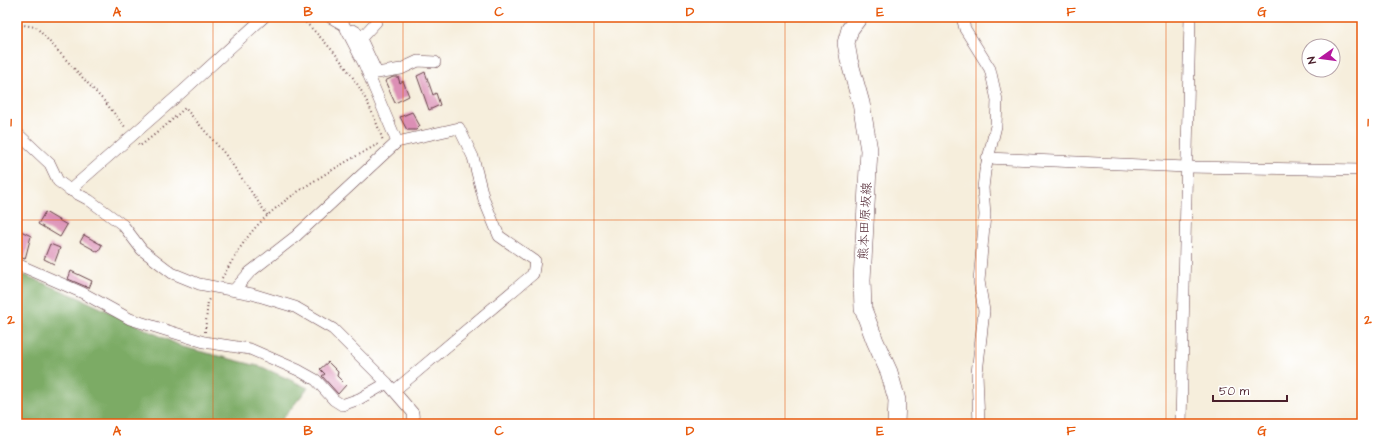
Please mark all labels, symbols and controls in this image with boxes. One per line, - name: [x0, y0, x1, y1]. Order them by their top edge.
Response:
- text: A: [113, 3, 122, 21]
- text: B: [303, 3, 313, 21]
- text: C: [494, 3, 504, 21]
- text: D: [686, 3, 695, 21]
- text: E: [876, 3, 884, 21]
- text: F: [1066, 3, 1076, 21]
- text: G: [1257, 3, 1267, 21]
- north arrow: [1301, 38, 1341, 78]
- text: N: [1304, 55, 1320, 65]
- text: 1: [10, 113, 12, 131]
- text: 1: [1367, 113, 1369, 131]
- street label: 熊本田原坂線: [854, 181, 876, 260]
- text: 2: [6, 311, 15, 329]
- text: 2: [1363, 311, 1372, 329]
- scale bar: [1213, 377, 1287, 403]
- text: 50 m: [1219, 383, 1250, 400]
- text: A: [113, 422, 122, 440]
- text: B: [303, 422, 313, 440]
- text: C: [494, 422, 504, 440]
- text: D: [686, 422, 695, 440]
- text: E: [876, 422, 884, 440]
- text: F: [1066, 422, 1076, 440]
- text: G: [1257, 422, 1267, 440]

